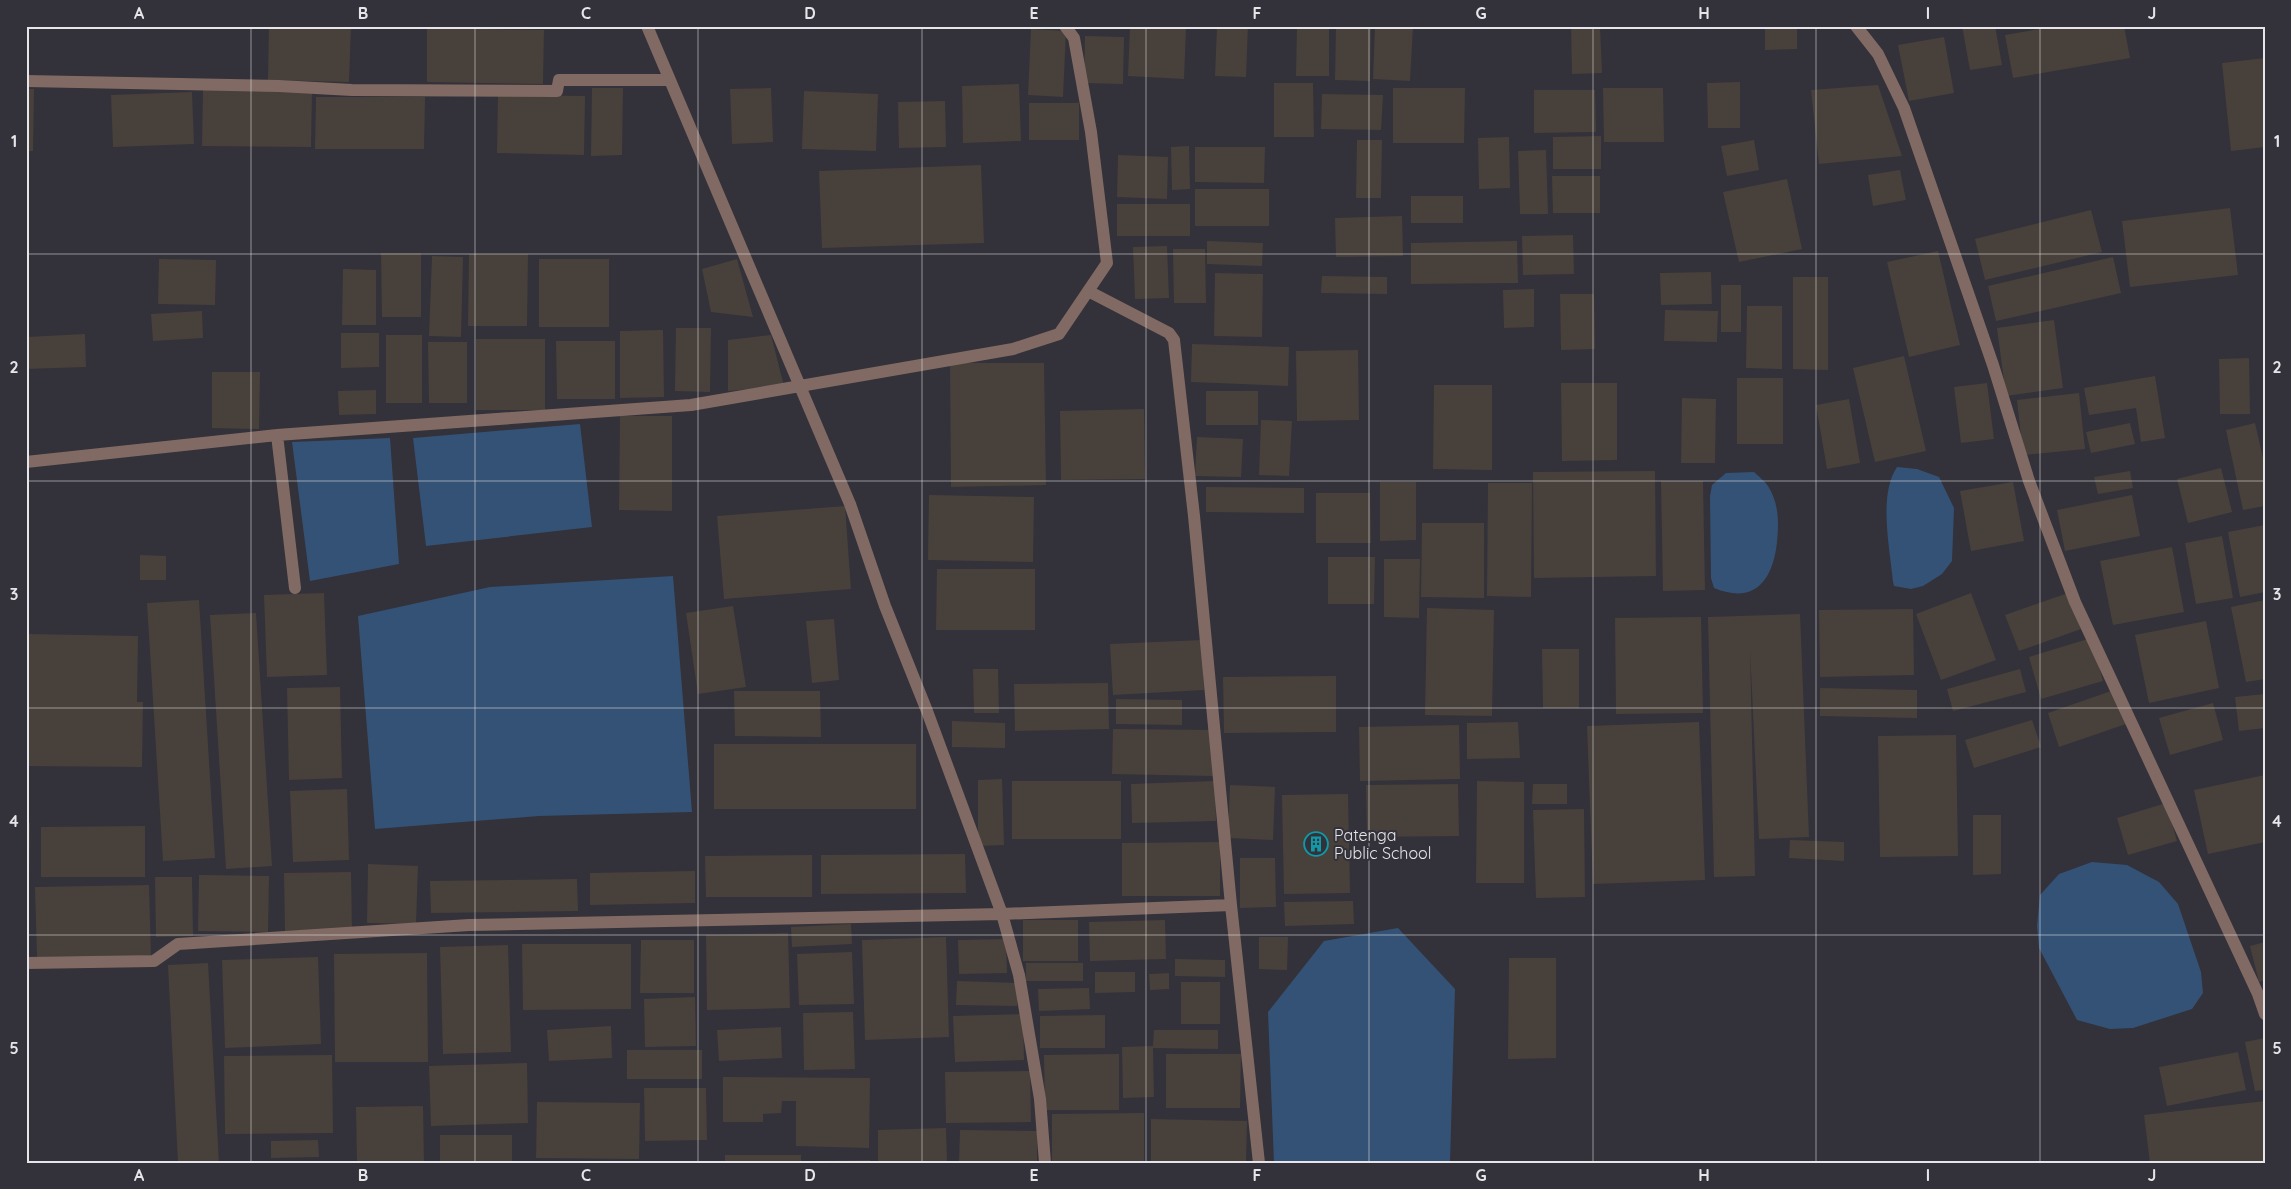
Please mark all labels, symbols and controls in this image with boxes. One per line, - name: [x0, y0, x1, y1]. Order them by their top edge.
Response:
- text: A: [134, 3, 145, 23]
- text: B: [358, 3, 368, 23]
- text: C: [581, 3, 591, 23]
- text: D: [804, 3, 816, 23]
- text: E: [1029, 3, 1039, 23]
- text: F: [1253, 3, 1262, 23]
- text: G: [1475, 3, 1487, 23]
- text: H: [1698, 3, 1710, 23]
- text: I: [1926, 3, 1930, 23]
- text: J: [2148, 3, 2156, 23]
- text: 1: [11, 131, 17, 151]
- text: 1: [2274, 131, 2280, 151]
- text: 2: [9, 357, 19, 377]
- text: 2: [2272, 357, 2282, 377]
- text: 3: [10, 584, 18, 604]
- text: 3: [2273, 584, 2281, 604]
- text: 4: [9, 811, 19, 831]
- text: 4: [2272, 811, 2282, 831]
- place label: Patenga Public School: [1334, 825, 1431, 863]
- building icon: Patenga Public School: [1303, 831, 1329, 857]
- text: 5: [9, 1038, 19, 1058]
- text: 5: [2272, 1038, 2282, 1058]
- text: A: [134, 1165, 145, 1185]
- text: B: [358, 1165, 368, 1185]
- text: C: [581, 1165, 591, 1185]
- text: D: [804, 1165, 816, 1185]
- text: E: [1029, 1165, 1039, 1185]
- text: F: [1253, 1165, 1262, 1185]
- text: G: [1475, 1165, 1487, 1185]
- text: H: [1698, 1165, 1710, 1185]
- text: I: [1926, 1165, 1930, 1185]
- text: J: [2148, 1165, 2156, 1185]

